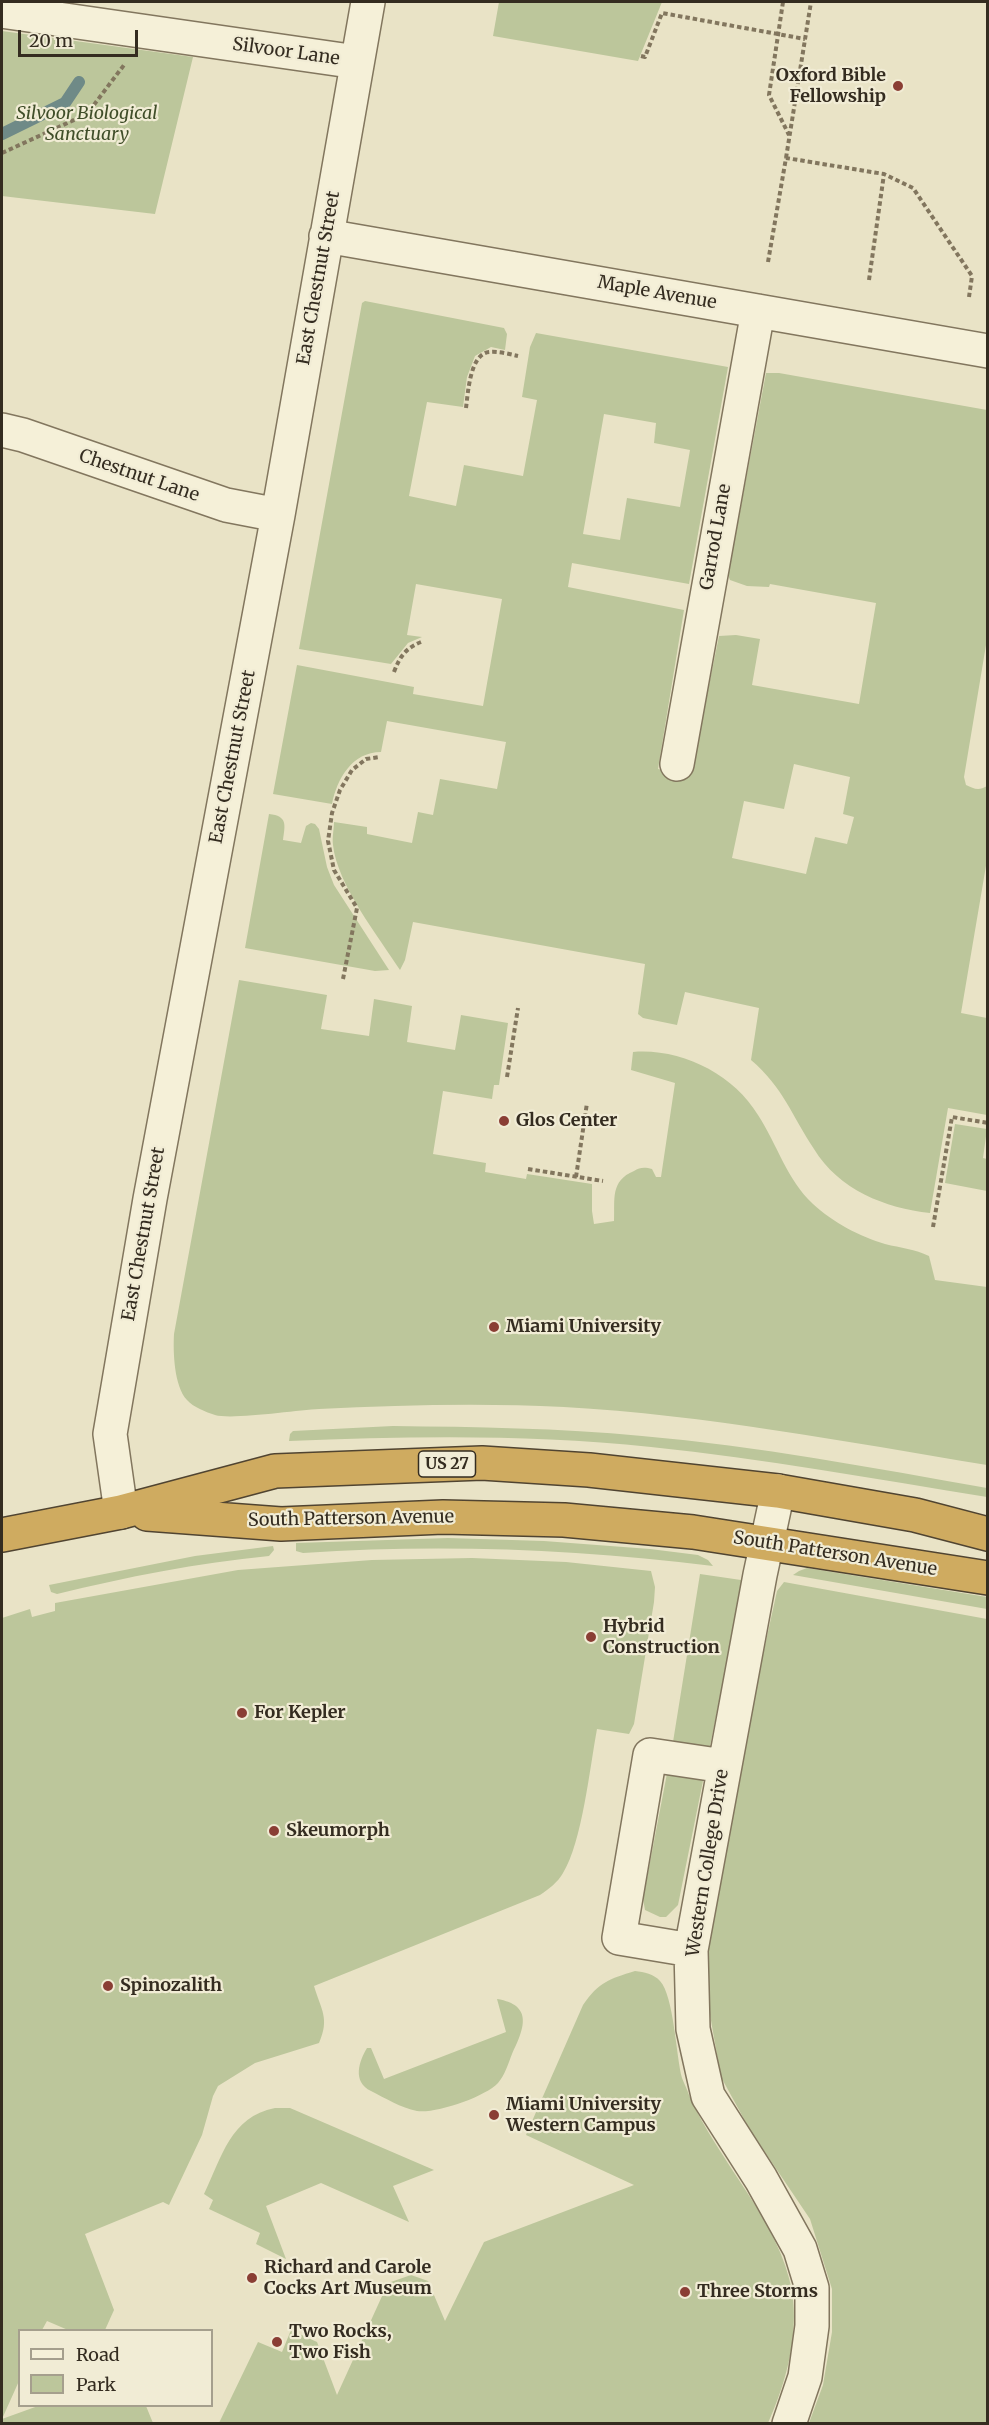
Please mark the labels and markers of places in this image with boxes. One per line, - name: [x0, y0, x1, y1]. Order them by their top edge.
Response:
- place label: Oxford Bible Fellowship: [776, 65, 886, 107]
- marker: Oxford Bible Fellowship: [891, 79, 905, 93]
- place label: Glos Center: [516, 1110, 617, 1132]
- marker: Glos Center: [497, 1114, 511, 1128]
- place label: Miami University: [506, 1316, 661, 1338]
- marker: Miami University: [487, 1320, 501, 1334]
- place label: Hybrid Construction: [603, 1616, 720, 1658]
- marker: Hybrid Construction: [584, 1630, 598, 1644]
- place label: For Kepler: [254, 1702, 346, 1724]
- marker: For Kepler: [235, 1706, 249, 1720]
- place label: Skeumorph: [286, 1820, 390, 1842]
- marker: Skeumorph: [267, 1824, 281, 1838]
- place label: Spinozalith: [120, 1975, 222, 1997]
- marker: Spinozalith: [101, 1979, 115, 1993]
- place label: Miami University Western Campus: [506, 2094, 661, 2136]
- marker: Miami University Western Campus: [487, 2108, 501, 2122]
- place label: Richard and Carole Cocks Art Museum: [264, 2257, 432, 2300]
- marker: Richard and Carole Cocks Art Museum: [245, 2271, 259, 2285]
- place label: Three Storms: [697, 2281, 818, 2303]
- marker: Three Storms: [678, 2285, 692, 2299]
- place label: Two Rocks, Two Fish: [289, 2321, 392, 2364]
- marker: Two Rocks, Two Fish: [270, 2335, 284, 2349]

